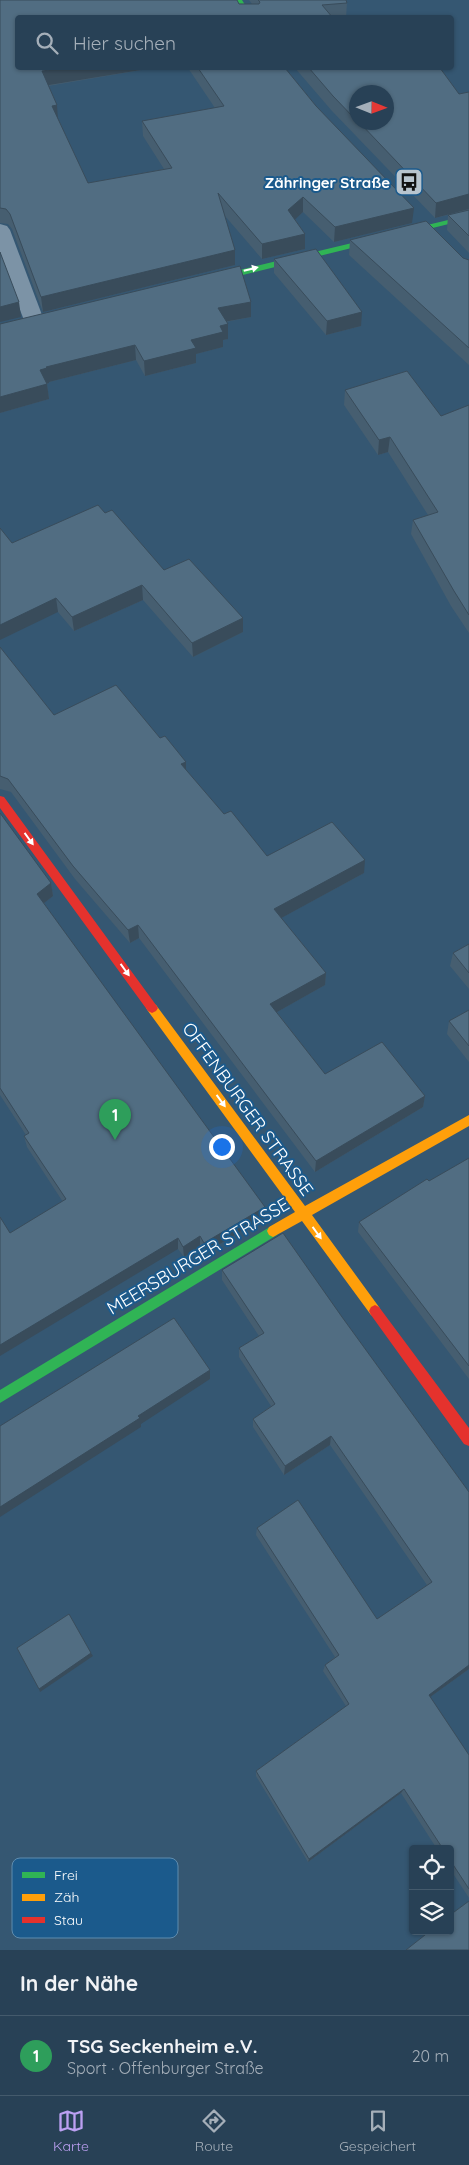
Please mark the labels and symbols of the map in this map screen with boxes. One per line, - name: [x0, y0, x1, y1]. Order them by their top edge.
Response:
- north arrow: [349, 85, 394, 130]
- bus stop icon: Zähringer Straße: [394, 167, 424, 197]
- place label: Zähringer Straße: [265, 173, 390, 192]
- one-way arrow: [244, 265, 259, 273]
- one-way arrow: [24, 832, 34, 846]
- one-way arrow: [120, 963, 130, 977]
- street label: OFFENBURGER STRASSE: [177, 1018, 319, 1200]
- one-way arrow: [216, 1095, 226, 1108]
- pin: 1: [99, 1099, 131, 1140]
- your location: [209, 1134, 235, 1160]
- street label: MEERSBURGER STRASSE: [103, 1192, 293, 1320]
- one-way arrow: [312, 1226, 322, 1240]
- legend: [12, 1858, 178, 1938]
- text: Frei: [54, 1866, 78, 1884]
- text: Zäh: [54, 1888, 79, 1906]
- text: Stau: [54, 1911, 83, 1929]

